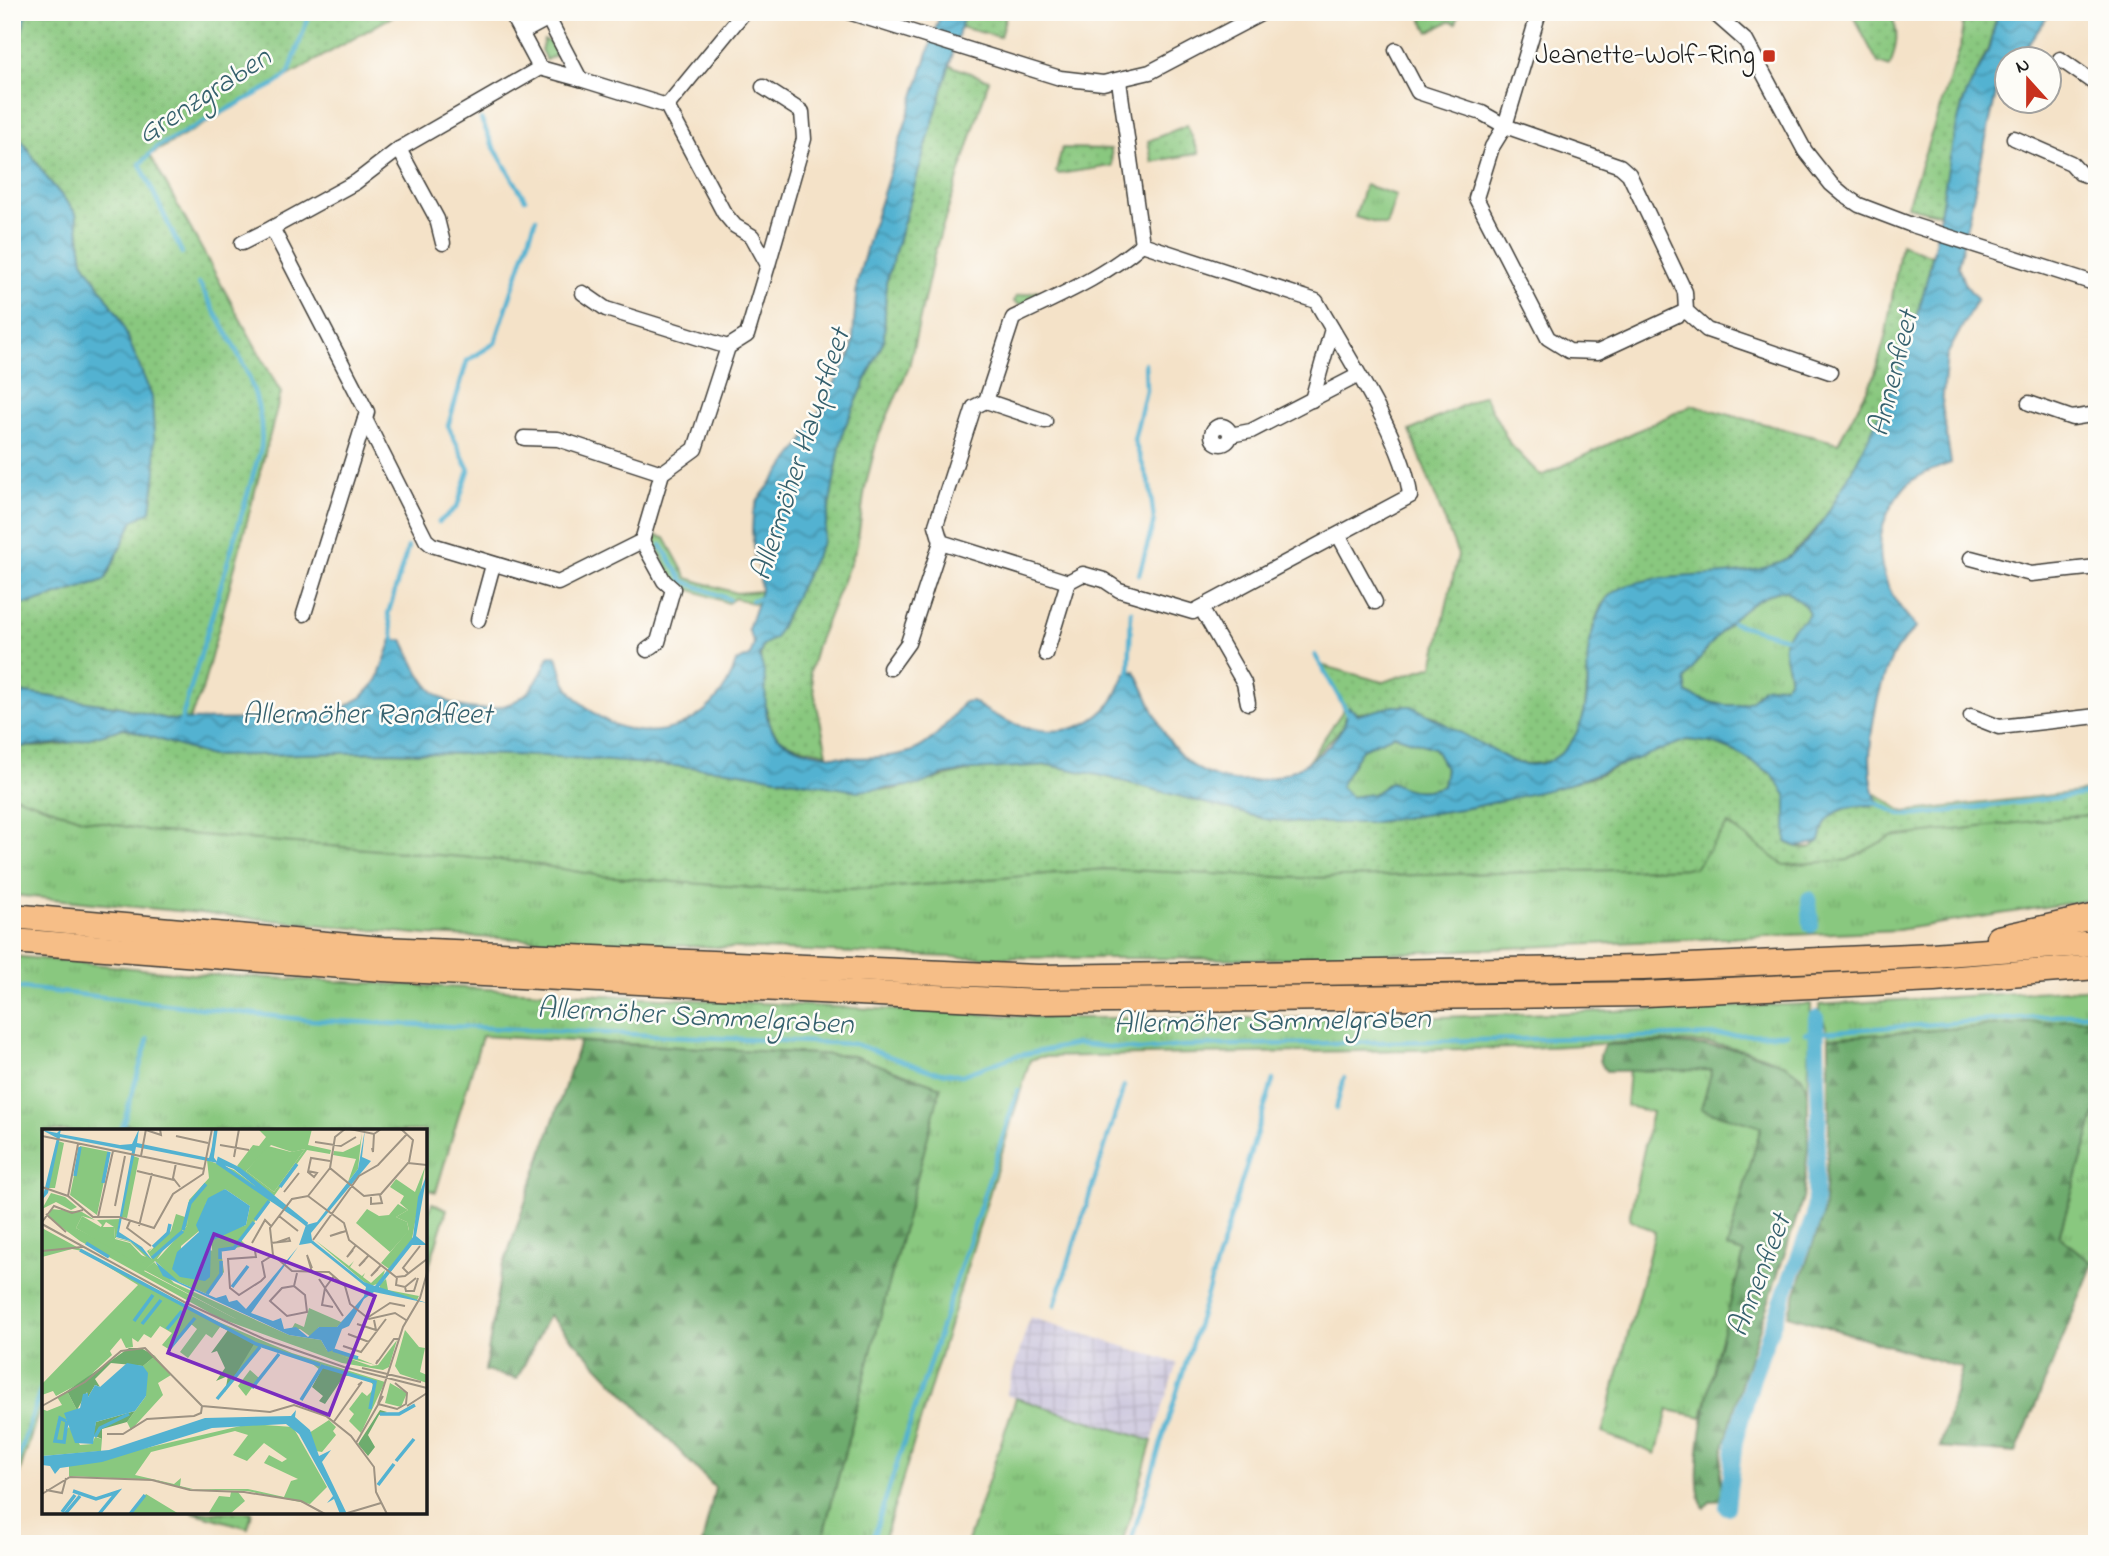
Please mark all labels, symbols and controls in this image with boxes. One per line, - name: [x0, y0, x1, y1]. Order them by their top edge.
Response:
- place label: Jeanette-Wolf-Ring: [1535, 36, 1755, 77]
- water label: Grenzgraben: [129, 37, 282, 157]
- north arrow: [1994, 46, 2064, 116]
- marker: Jeanette-Wolf-Ring: [1761, 48, 1777, 64]
- text: N: [2012, 51, 2034, 81]
- water label: Annenfleet: [1858, 304, 1933, 442]
- water label: Allermöher Hauptfleet: [740, 320, 864, 587]
- water label: Allermöher Randfleet: [242, 694, 495, 738]
- water label: Allermöher Sammelgraben: [535, 988, 856, 1048]
- water label: Allermöher Sammelgraben: [1113, 998, 1432, 1048]
- inset map: [42, 1129, 427, 1514]
- water label: Annenfleet: [1717, 1205, 1806, 1344]

